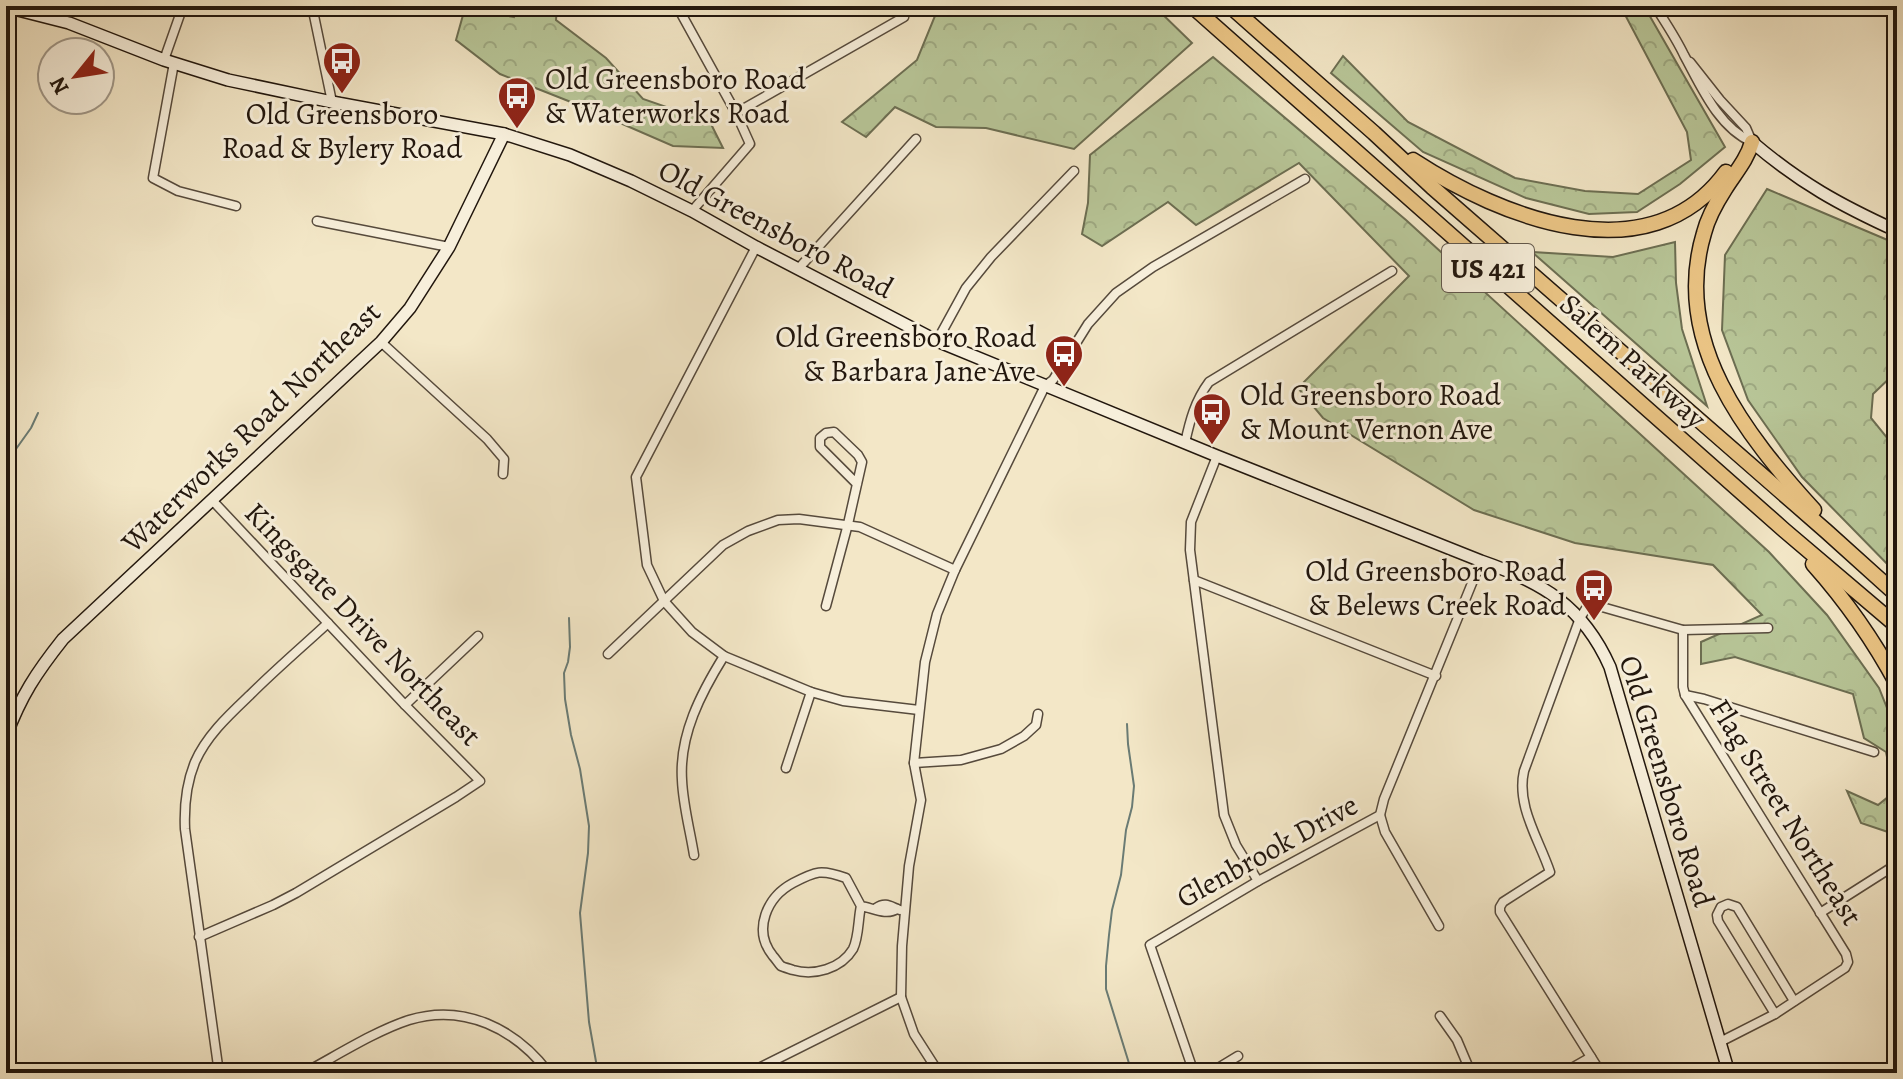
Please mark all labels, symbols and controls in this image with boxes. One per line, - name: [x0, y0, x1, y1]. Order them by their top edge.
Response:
- north arrow: [36, 36, 116, 116]
- bus stop icon: Old Greensboro Road & Bylery Road: [321, 40, 363, 95]
- place label: Old Greensboro Road & Waterworks Road: [545, 59, 807, 133]
- text: N: [43, 71, 77, 100]
- bus stop icon: Old Greensboro Road & Waterworks Road: [496, 75, 538, 130]
- place label: Old Greensboro Road & Bylery Road: [222, 94, 463, 168]
- street label: Old Greensboro Road: [651, 150, 901, 308]
- road number: US 421: [1442, 244, 1534, 292]
- street label: Salem Parkway: [1551, 284, 1715, 438]
- street label: Waterworks Road Northeast: [112, 292, 389, 562]
- place label: Old Greensboro Road & Barbara Jane Ave: [775, 317, 1037, 391]
- bus stop icon: Old Greensboro Road & Barbara Jane Ave: [1043, 333, 1085, 388]
- place label: Old Greensboro Road & Mount Vernon Ave: [1240, 375, 1502, 449]
- bus stop icon: Old Greensboro Road & Mount Vernon Ave: [1191, 391, 1233, 446]
- street label: Kingsgate Drive Northeast: [236, 493, 490, 755]
- place label: Old Greensboro Road & Belews Creek Road: [1305, 551, 1567, 625]
- bus stop icon: Old Greensboro Road & Belews Creek Road: [1573, 567, 1615, 622]
- street label: Old Greensboro Road: [1610, 650, 1725, 912]
- street label: Flag Street Northeast: [1700, 691, 1872, 933]
- street label: Glenbrook Drive: [1169, 785, 1365, 917]

